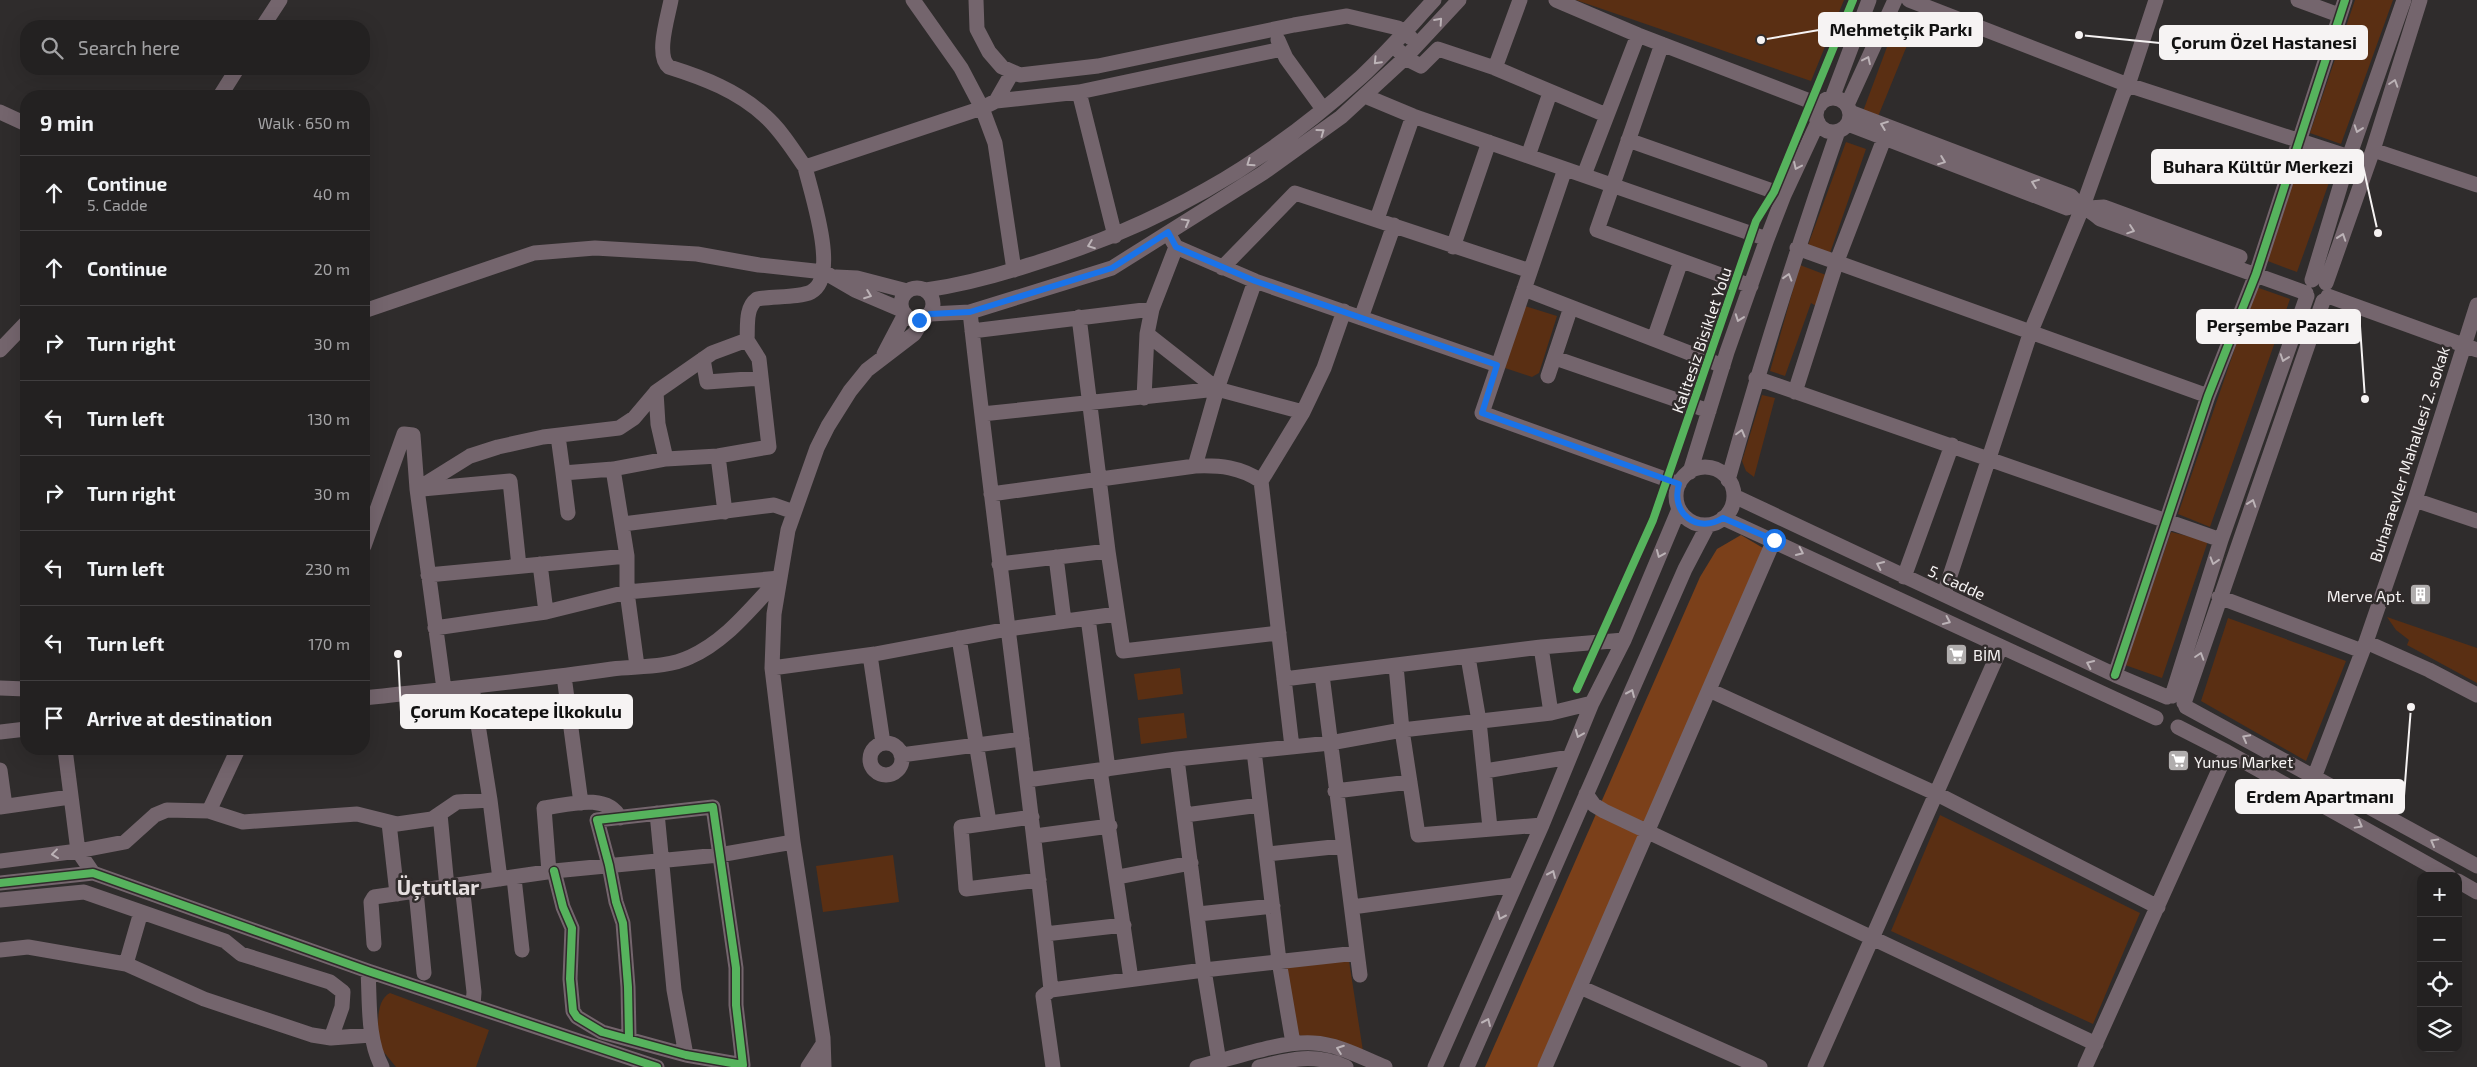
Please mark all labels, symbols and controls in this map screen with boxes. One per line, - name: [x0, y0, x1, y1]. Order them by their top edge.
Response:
- callout: Mehmetçik Parkı: [1819, 13, 1982, 46]
- one-way arrow: [1434, 18, 1443, 27]
- text: Mehmetçik Parkı: [1830, 18, 1972, 41]
- search box: [20, 20, 370, 75]
- callout: Çorum Özel Hastanesi: [2160, 26, 2367, 59]
- text: Çorum Özel Hastanesi: [2171, 31, 2357, 54]
- icon: search: [38, 34, 66, 62]
- text: Search here: [78, 36, 180, 59]
- one-way arrow: [1374, 55, 1383, 64]
- one-way arrow: [1861, 56, 1871, 65]
- one-way arrow: [2388, 79, 2398, 88]
- text: 9 min: [40, 110, 94, 135]
- text: Walk · 650 m: [258, 113, 350, 132]
- one-way arrow: [1880, 121, 1889, 131]
- one-way arrow: [2354, 124, 2364, 132]
- one-way arrow: [1315, 129, 1325, 138]
- callout: Buhara Kültür Merkezi: [2152, 150, 2363, 183]
- one-way arrow: [1938, 155, 1946, 165]
- text: Buhara Kültür Merkezi: [2163, 155, 2353, 177]
- one-way arrow: [1247, 157, 1256, 166]
- one-way arrow: [1793, 161, 1804, 170]
- text: Continue: [87, 172, 167, 195]
- icon: ahead: [40, 179, 68, 207]
- one-way arrow: [2032, 179, 2040, 189]
- text: 40 m: [313, 184, 350, 203]
- text: 5. Cadde: [87, 195, 148, 214]
- one-way arrow: [1180, 218, 1189, 228]
- one-way arrow: [2126, 224, 2135, 234]
- one-way arrow: [2336, 233, 2346, 242]
- one-way arrow: [1087, 239, 1096, 249]
- icon: ahead: [40, 254, 68, 282]
- text: Continue: [87, 257, 167, 280]
- text: 20 m: [314, 259, 350, 278]
- street label: Kalitesiz Bisiklet Yolu: [1667, 264, 1735, 416]
- one-way arrow: [1782, 273, 1792, 282]
- one-way arrow: [863, 289, 872, 299]
- route end: [908, 309, 931, 332]
- callout: Perşembe Pazarı: [2197, 310, 2360, 343]
- one-way arrow: [1735, 313, 1745, 322]
- text: Perşembe Pazarı: [2207, 314, 2349, 337]
- icon: right: [40, 329, 68, 357]
- text: Turn right: [87, 332, 175, 355]
- text: 30 m: [314, 334, 350, 353]
- street label: Buharaevler Mahallesi 2. sokak: [2365, 344, 2453, 564]
- one-way arrow: [2280, 353, 2290, 362]
- icon: left: [40, 404, 68, 432]
- text: Turn left: [87, 407, 164, 430]
- text: 130 m: [308, 409, 350, 428]
- one-way arrow: [1735, 428, 1746, 437]
- icon: right: [40, 479, 68, 507]
- text: Turn right: [87, 482, 175, 505]
- text: 30 m: [314, 484, 350, 503]
- one-way arrow: [2246, 499, 2256, 507]
- route start: [1763, 529, 1786, 552]
- one-way arrow: [1795, 546, 1804, 557]
- one-way arrow: [1656, 549, 1667, 558]
- icon: left: [40, 554, 68, 582]
- text: Turn left: [87, 557, 164, 580]
- one-way arrow: [2209, 557, 2219, 565]
- text: 230 m: [305, 559, 350, 578]
- one-way arrow: [1876, 561, 1885, 571]
- street label: 5. Cadde: [1926, 561, 1988, 603]
- building icon: Merve Apt.: [2409, 583, 2433, 607]
- place label: Merve Apt.: [2327, 586, 2405, 605]
- one-way arrow: [1942, 615, 1951, 626]
- icon: left: [40, 629, 68, 657]
- text: Turn left: [87, 632, 164, 655]
- text: 170 m: [308, 634, 350, 653]
- supermarket icon: BİM: [1945, 642, 1969, 666]
- place label: BİM: [1973, 645, 2001, 664]
- one-way arrow: [2194, 653, 2204, 661]
- one-way arrow: [2086, 659, 2095, 670]
- one-way arrow: [1625, 689, 1636, 698]
- callout: Çorum Kocatepe İlkokulu: [401, 695, 632, 728]
- text: Çorum Kocatepe İlkokulu: [410, 700, 622, 723]
- icon: arrive: [40, 704, 68, 732]
- text: Arrive at destination: [87, 707, 272, 730]
- one-way arrow: [1575, 729, 1586, 738]
- one-way arrow: [2242, 734, 2251, 744]
- supermarket icon: Yunus Market: [2166, 749, 2190, 773]
- place label: Yunus Market: [2194, 752, 2293, 771]
- callout: Erdem Apartmanı: [2236, 780, 2404, 813]
- text: Erdem Apartmanı: [2246, 785, 2394, 807]
- one-way arrow: [2354, 819, 2363, 829]
- one-way arrow: [2431, 838, 2440, 848]
- one-way arrow: [51, 848, 59, 859]
- one-way arrow: [1545, 870, 1556, 879]
- map controls: [2417, 872, 2462, 1052]
- button: +: [2417, 872, 2462, 917]
- district label: Üçtutlar: [397, 874, 479, 901]
- one-way arrow: [1497, 911, 1508, 920]
- button: −: [2417, 917, 2462, 962]
- button: locate: [2417, 962, 2462, 1007]
- button: layers: [2417, 1007, 2462, 1052]
- one-way arrow: [1480, 1018, 1491, 1027]
- one-way arrow: [1336, 1045, 1345, 1055]

